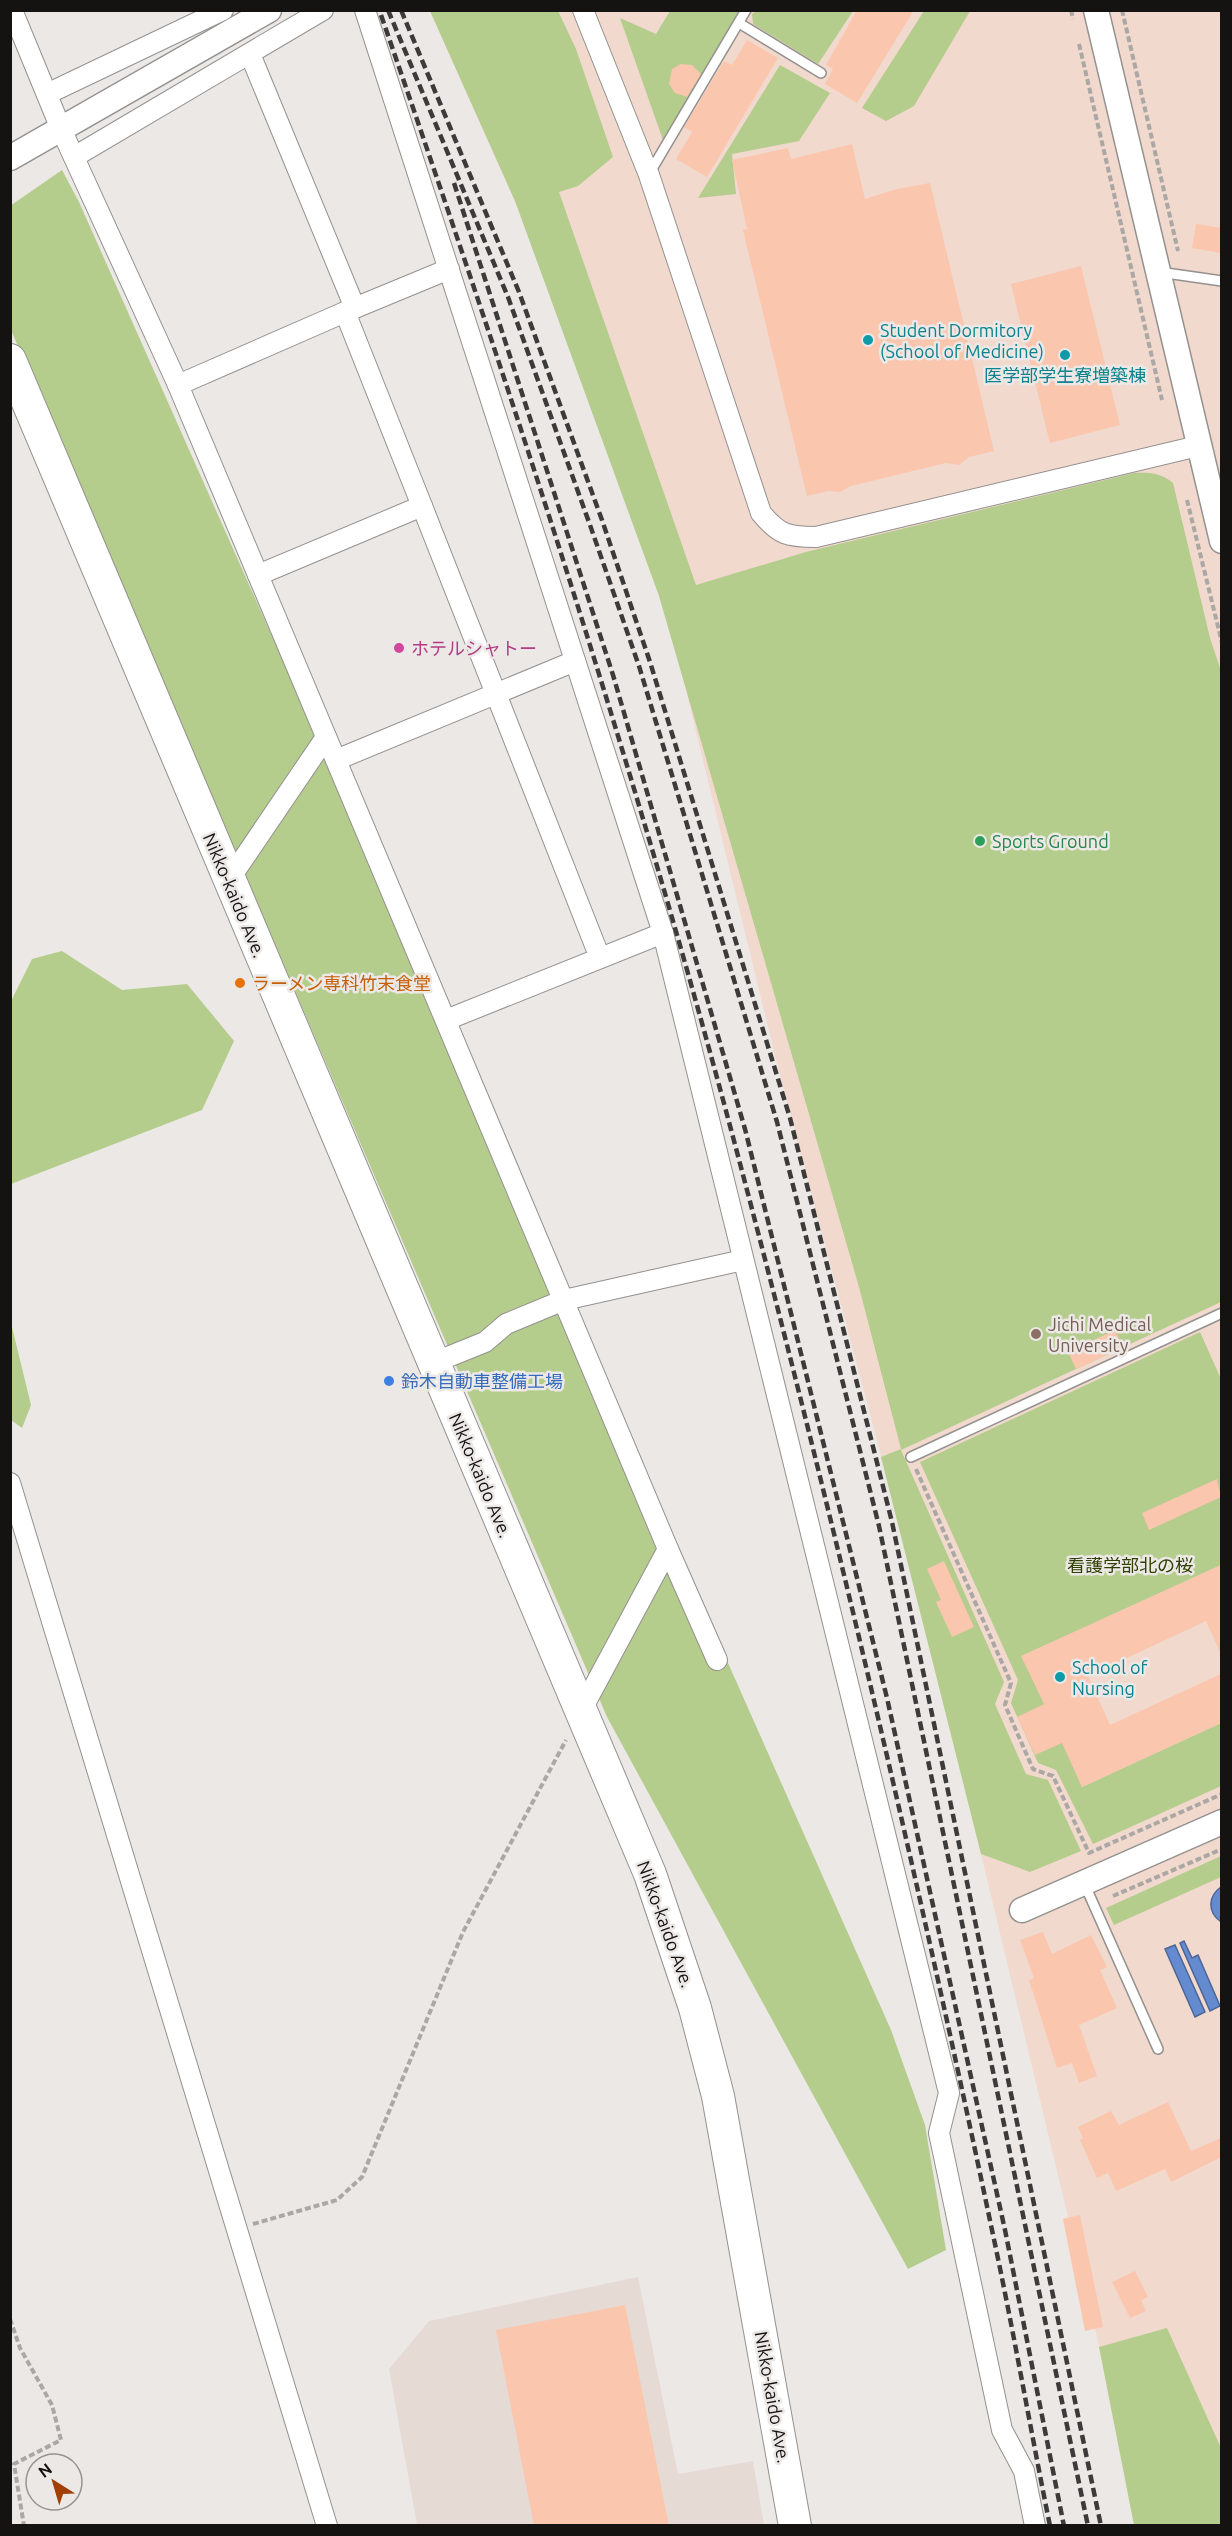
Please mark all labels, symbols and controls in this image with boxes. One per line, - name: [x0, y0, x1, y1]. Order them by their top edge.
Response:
- place label: Student Dormitory (School of Medicine): [880, 320, 1044, 362]
- marker: Student Dormitory (School of Medicine): [861, 333, 875, 347]
- marker: 医学部学生寮増築棟: [1058, 348, 1072, 362]
- place label: 医学部学生寮増築棟: [984, 365, 1146, 385]
- place label: ホテルシャトー: [411, 638, 537, 658]
- marker: ホテルシャトー: [392, 641, 406, 655]
- street label: Nikko-kaido Ave.: [200, 830, 270, 960]
- place label: Sports Ground: [992, 831, 1109, 851]
- marker: Sports Ground: [973, 834, 987, 848]
- place label: ラーメン専科竹末食堂: [252, 973, 431, 993]
- marker: ラーメン専科竹末食堂: [233, 976, 247, 990]
- place label: Jichi Medical University: [1048, 1314, 1151, 1355]
- marker: Jichi Medical University: [1029, 1327, 1043, 1341]
- place label: 鈴木自動車整備工場: [401, 1371, 563, 1391]
- marker: 鈴木自動車整備工場: [382, 1374, 396, 1388]
- street label: Nikko-kaido Ave.: [446, 1410, 516, 1540]
- park label: 看護学部北の桜: [1067, 1555, 1193, 1575]
- place label: School of Nursing: [1072, 1657, 1148, 1698]
- marker: School of Nursing: [1053, 1670, 1067, 1684]
- street label: Nikko-kaido Ave.: [634, 1858, 698, 1990]
- street label: Nikko-kaido Ave.: [752, 2330, 794, 2464]
- north arrow: [24, 2452, 84, 2512]
- text: N: [35, 2459, 55, 2481]

